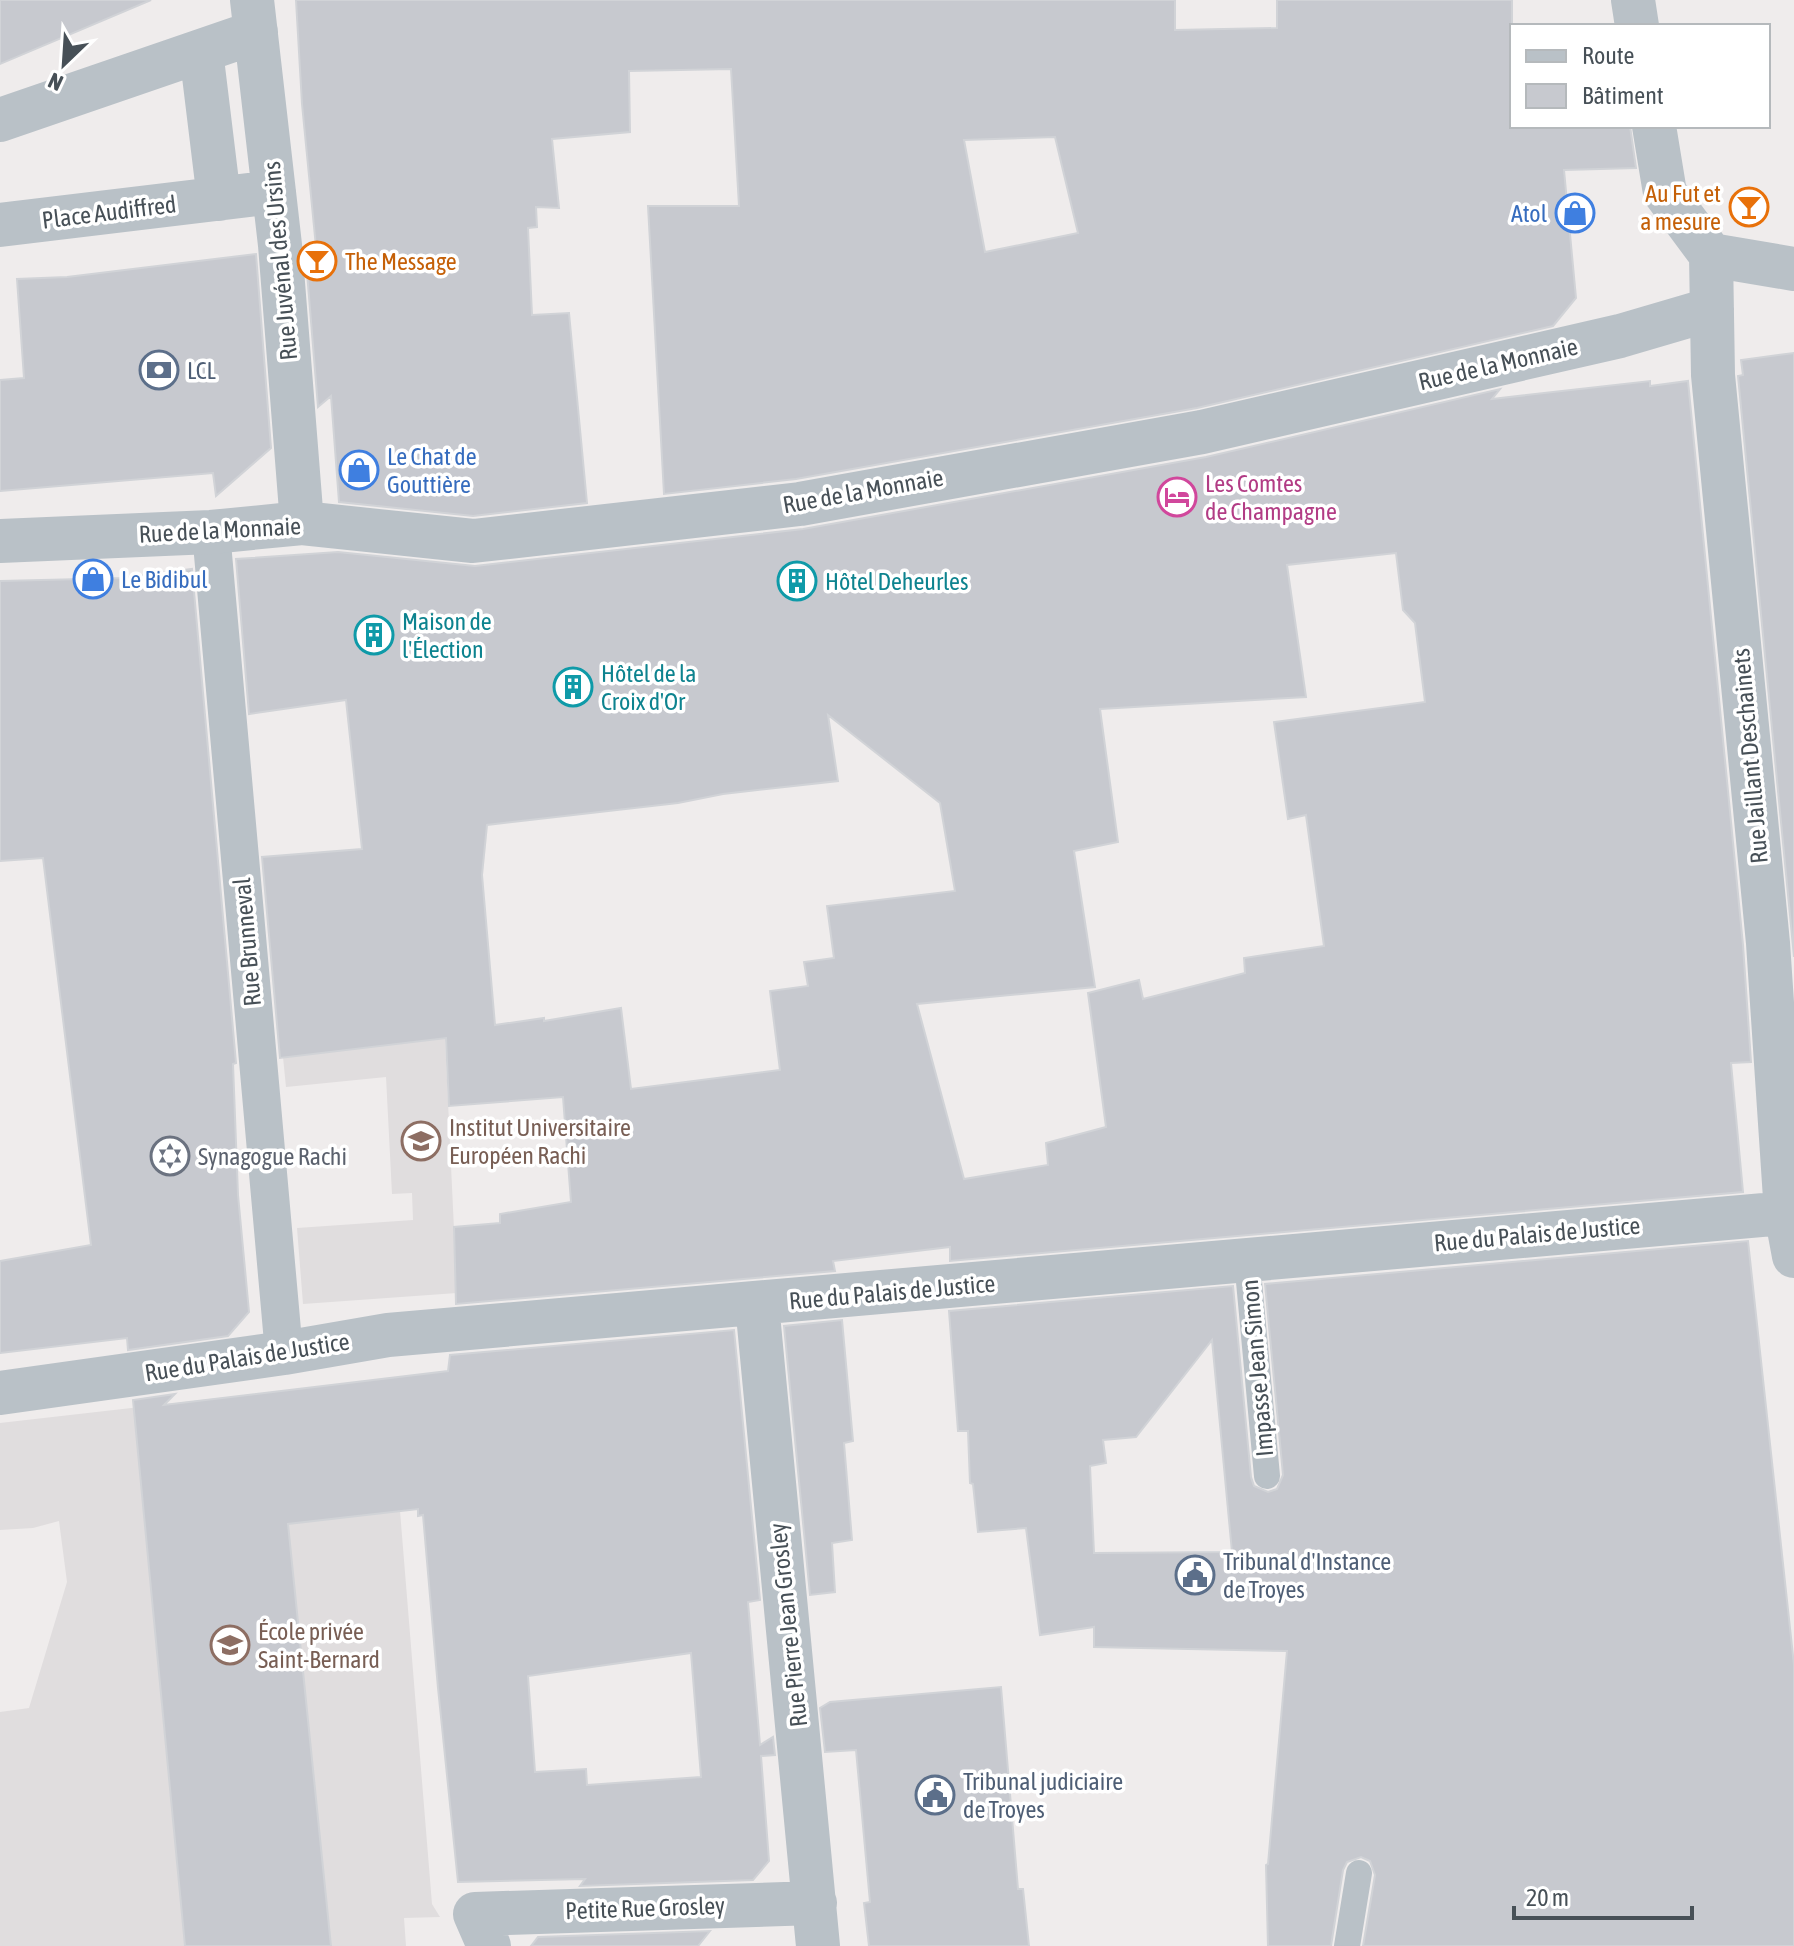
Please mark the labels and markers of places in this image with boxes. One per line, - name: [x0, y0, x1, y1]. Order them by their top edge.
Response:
- place label: Au Fut et a mesure: [1640, 180, 1721, 235]
- bar icon: Au Fut et a mesure: [1728, 186, 1770, 228]
- shop icon: Atol: [1554, 192, 1596, 234]
- place label: Atol: [1511, 200, 1548, 227]
- bar icon: The Message: [296, 240, 338, 282]
- place label: The Message: [345, 248, 457, 275]
- bank icon: LCL: [138, 349, 180, 391]
- place label: LCL: [187, 357, 217, 384]
- place label: Le Chat de Gouttière: [387, 443, 477, 498]
- shop icon: Le Chat de Gouttière: [338, 449, 380, 491]
- place label: Les Comtes de Champagne: [1205, 470, 1337, 525]
- hotel icon: Les Comtes de Champagne: [1156, 476, 1198, 518]
- shop icon: Le Bidibul: [72, 558, 114, 600]
- building icon: Hôtel Deheurles: [776, 560, 818, 602]
- place label: Le Bidibul: [121, 566, 208, 593]
- place label: Hôtel Deheurles: [825, 568, 968, 595]
- place label: Maison de l'Élection: [402, 608, 492, 663]
- building icon: Maison de l'Élection: [353, 614, 395, 656]
- place label: Hôtel de la Croix d'Or: [601, 660, 697, 715]
- building icon: Hôtel de la Croix d'Or: [552, 666, 594, 708]
- place label: Institut Universitaire Européen Rachi: [449, 1114, 631, 1169]
- school or university icon: Institut Universitaire Européen Rachi: [400, 1120, 442, 1162]
- synagogue icon: Synagogue Rachi: [149, 1135, 191, 1177]
- place label: Synagogue Rachi: [198, 1143, 347, 1170]
- place label: Tribunal d'Instance de Troyes: [1223, 1548, 1391, 1603]
- public building icon: Tribunal d'Instance de Troyes: [1174, 1554, 1216, 1596]
- place label: École privée Saint-Bernard: [258, 1618, 380, 1673]
- school or university icon: École privée Saint-Bernard: [209, 1624, 251, 1666]
- place label: Tribunal judiciaire de Troyes: [963, 1768, 1123, 1823]
- public building icon: Tribunal judiciaire de Troyes: [914, 1774, 956, 1816]

